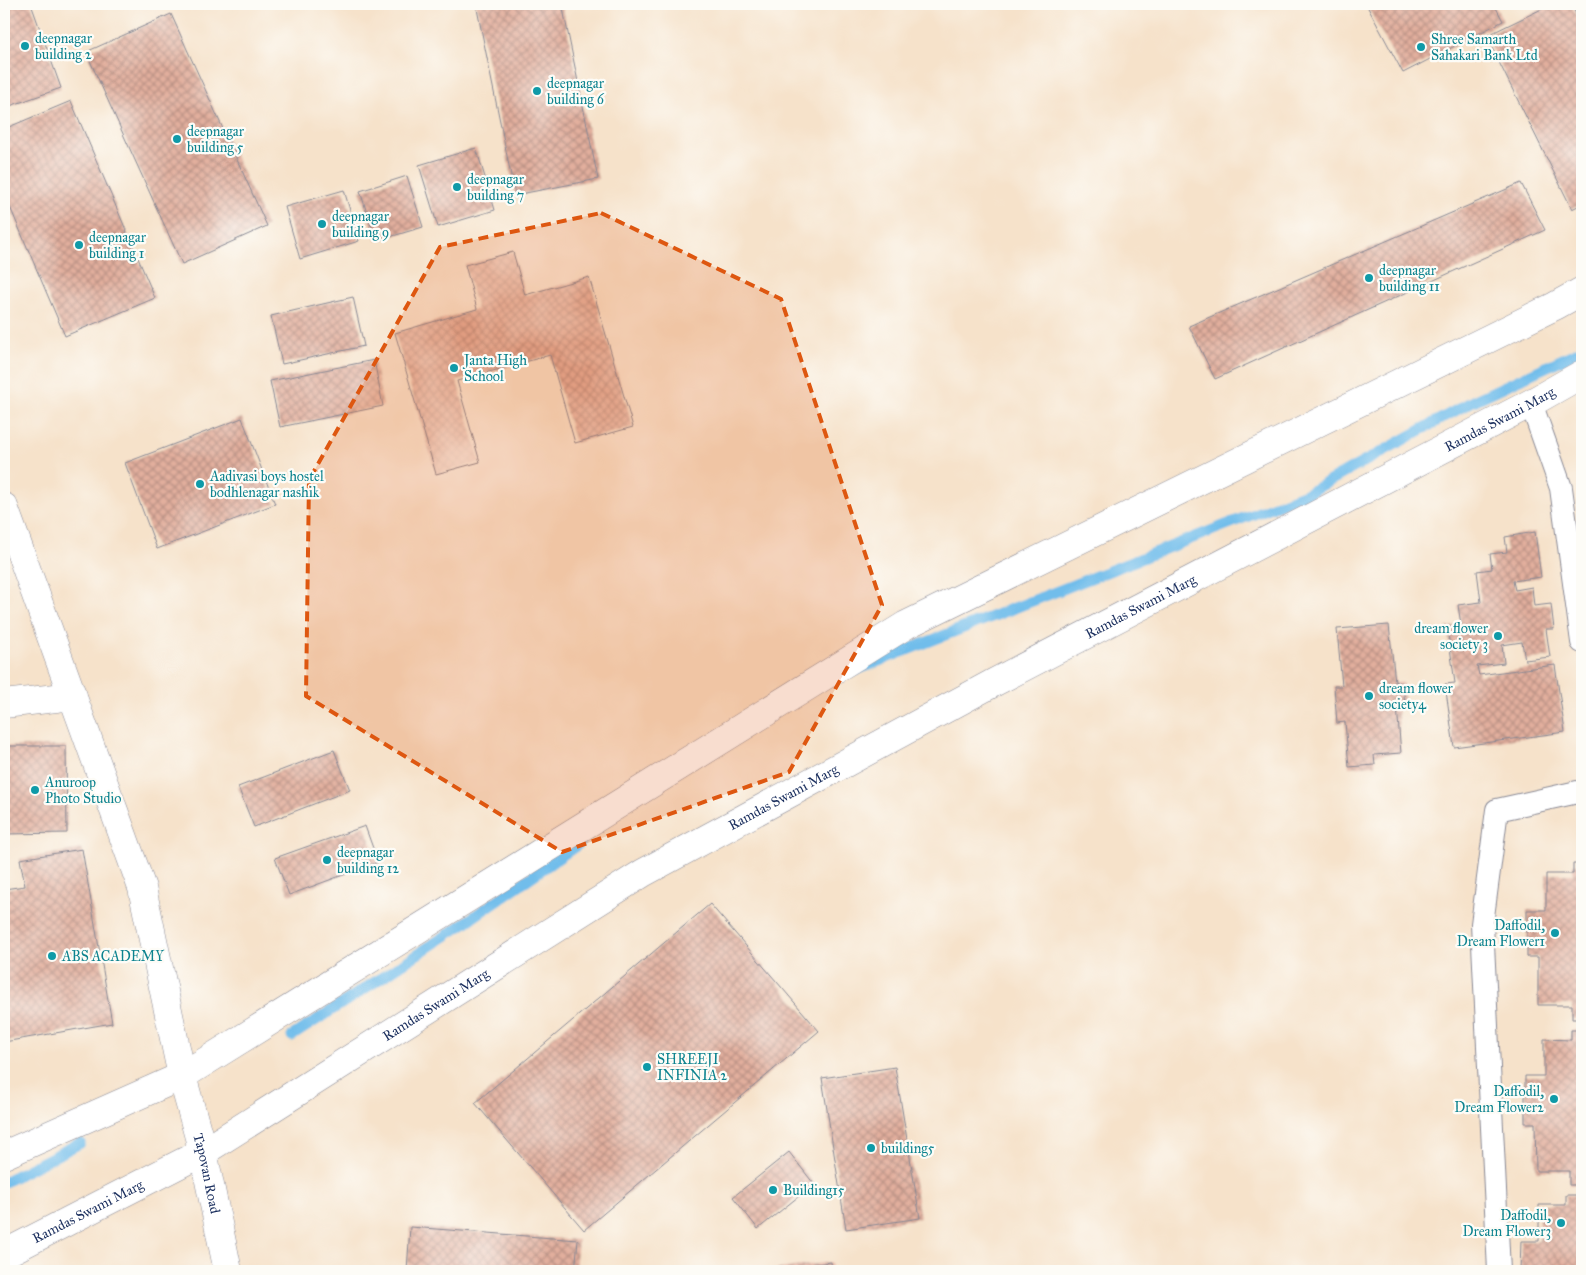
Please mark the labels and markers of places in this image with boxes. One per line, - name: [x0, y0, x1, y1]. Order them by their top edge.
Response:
- place label: deepnagar building 2: [35, 30, 93, 63]
- place label: Shree Samarth Sahakari Bank Ltd: [1431, 31, 1538, 64]
- marker: deepnagar building 2: [19, 40, 31, 52]
- marker: Shree Samarth Sahakari Bank Ltd: [1415, 41, 1427, 53]
- place label: deepnagar building 6: [547, 75, 605, 108]
- marker: deepnagar building 6: [531, 85, 543, 97]
- place label: deepnagar building 5: [187, 123, 245, 156]
- marker: deepnagar building 5: [171, 133, 183, 145]
- place label: deepnagar building 7: [467, 171, 525, 204]
- marker: deepnagar building 7: [451, 181, 463, 193]
- place label: deepnagar building 9: [332, 208, 390, 241]
- marker: deepnagar building 9: [316, 218, 328, 230]
- place label: deepnagar building 1: [89, 229, 147, 262]
- marker: deepnagar building 1: [73, 239, 85, 251]
- place label: deepnagar building 11: [1379, 262, 1440, 295]
- marker: deepnagar building 11: [1363, 272, 1375, 284]
- place label: Janta High School: [462, 352, 527, 385]
- marker: Janta High School: [448, 362, 460, 374]
- place label: Aadivasi boys hostel bodhlenagar nashik: [209, 468, 324, 501]
- marker: Aadivasi boys hostel bodhlenagar nashik: [194, 478, 206, 490]
- place label: dream flower society 3: [1414, 620, 1489, 653]
- marker: dream flower society 3: [1492, 630, 1504, 642]
- place label: dream flower society4: [1379, 680, 1454, 713]
- marker: dream flower society4: [1363, 690, 1375, 702]
- place label: Anuroop Photo Studio: [44, 774, 121, 807]
- marker: Anuroop Photo Studio: [29, 784, 41, 796]
- place label: deepnagar building 12: [337, 844, 399, 877]
- marker: deepnagar building 12: [321, 854, 333, 866]
- place label: Daffodil, Dream Flower1: [1457, 917, 1545, 950]
- marker: Daffodil, Dream Flower1: [1549, 927, 1561, 939]
- place label: ABS ACADEMY: [61, 948, 165, 965]
- marker: ABS ACADEMY: [46, 950, 58, 962]
- place label: SHREEJI INFINIA 2: [657, 1051, 727, 1084]
- marker: SHREEJI INFINIA 2: [641, 1061, 653, 1073]
- place label: Daffodil, Dream Flower2: [1454, 1083, 1544, 1116]
- marker: Daffodil, Dream Flower2: [1548, 1093, 1560, 1105]
- place label: building5: [881, 1140, 935, 1157]
- marker: building5: [865, 1142, 877, 1154]
- place label: Building15: [783, 1182, 845, 1199]
- marker: Building15: [767, 1184, 779, 1196]
- place label: Daffodil, Dream Flower3: [1463, 1207, 1551, 1240]
- marker: Daffodil, Dream Flower3: [1555, 1217, 1567, 1229]

